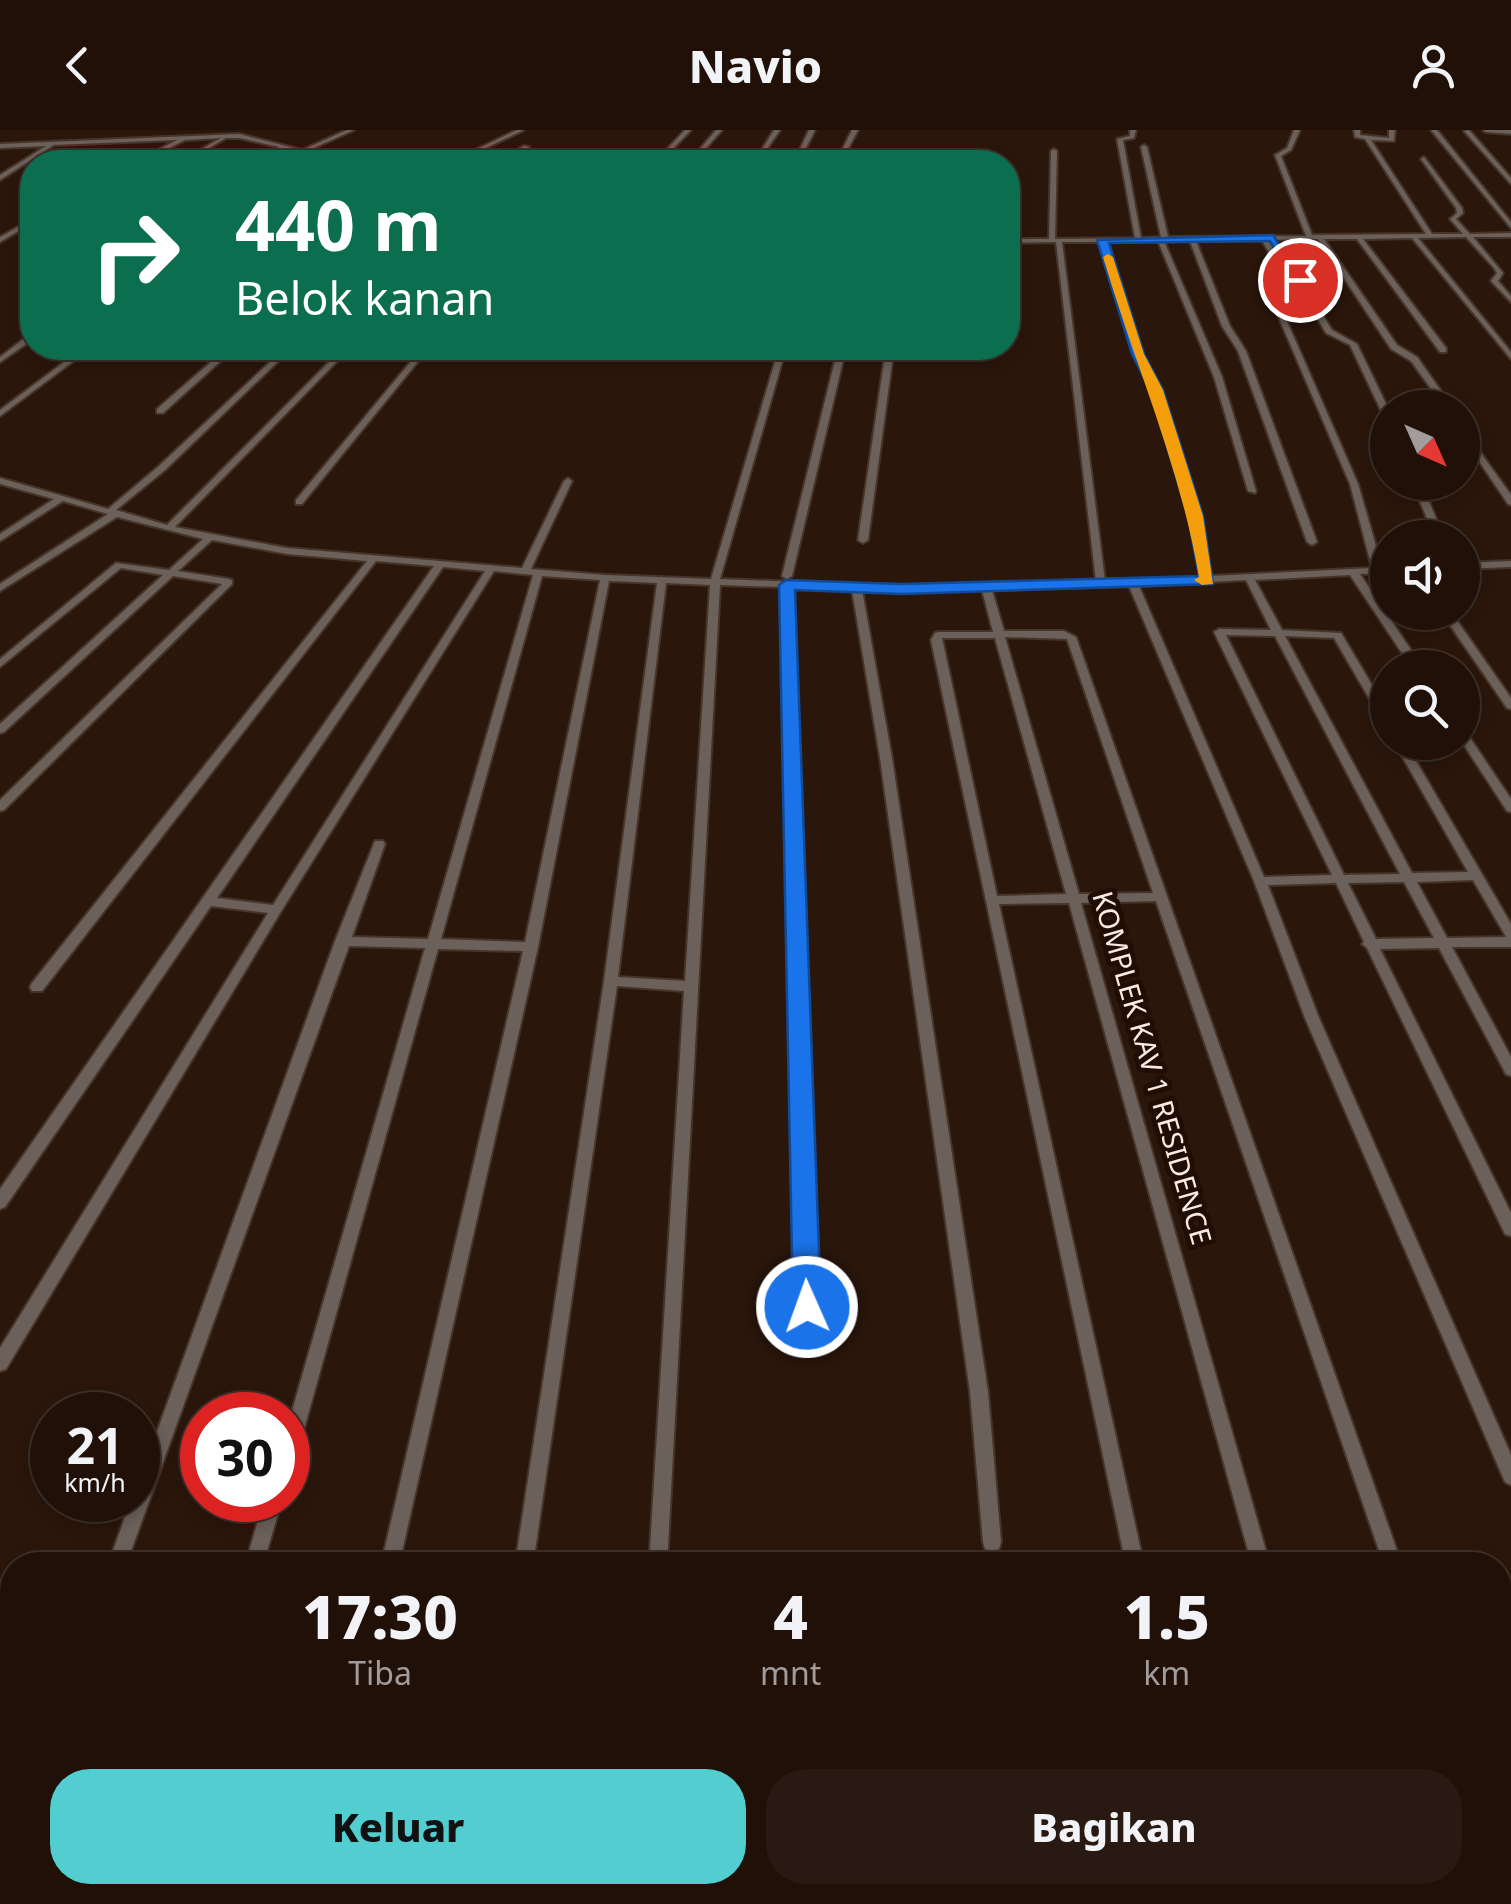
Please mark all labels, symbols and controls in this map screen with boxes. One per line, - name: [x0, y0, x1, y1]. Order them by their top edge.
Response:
- text: Navio: [689, 35, 822, 96]
- icon: back: [50, 38, 105, 93]
- icon: person: [1406, 38, 1461, 93]
- text: 440 m: [235, 176, 442, 272]
- icon: right: [70, 190, 200, 320]
- pin: [1258, 238, 1343, 323]
- icon: arrive: [1273, 253, 1328, 308]
- text: Belok kanan: [235, 267, 494, 328]
- north arrow: [1370, 390, 1480, 500]
- map controls: [1370, 390, 1480, 760]
- button: sound: [1370, 520, 1480, 630]
- button: search: [1370, 650, 1480, 760]
- street label: KOMPLEK KAV 1 RESIDENCE: [1084, 887, 1222, 1249]
- position arrow: [755, 1255, 859, 1359]
- speed limit sign: 30: [180, 1392, 310, 1522]
- text: 21: [66, 1411, 124, 1479]
- text: km/h: [64, 1465, 126, 1499]
- text: 17:30: [302, 1575, 458, 1657]
- text: 4: [773, 1575, 808, 1657]
- text: 1.5: [1123, 1575, 1210, 1657]
- text: Tiba: [348, 1651, 412, 1694]
- text: mnt: [760, 1651, 821, 1694]
- text: km: [1143, 1651, 1190, 1694]
- button: Keluar: [50, 1769, 746, 1884]
- button: Bagikan: [766, 1769, 1462, 1884]

